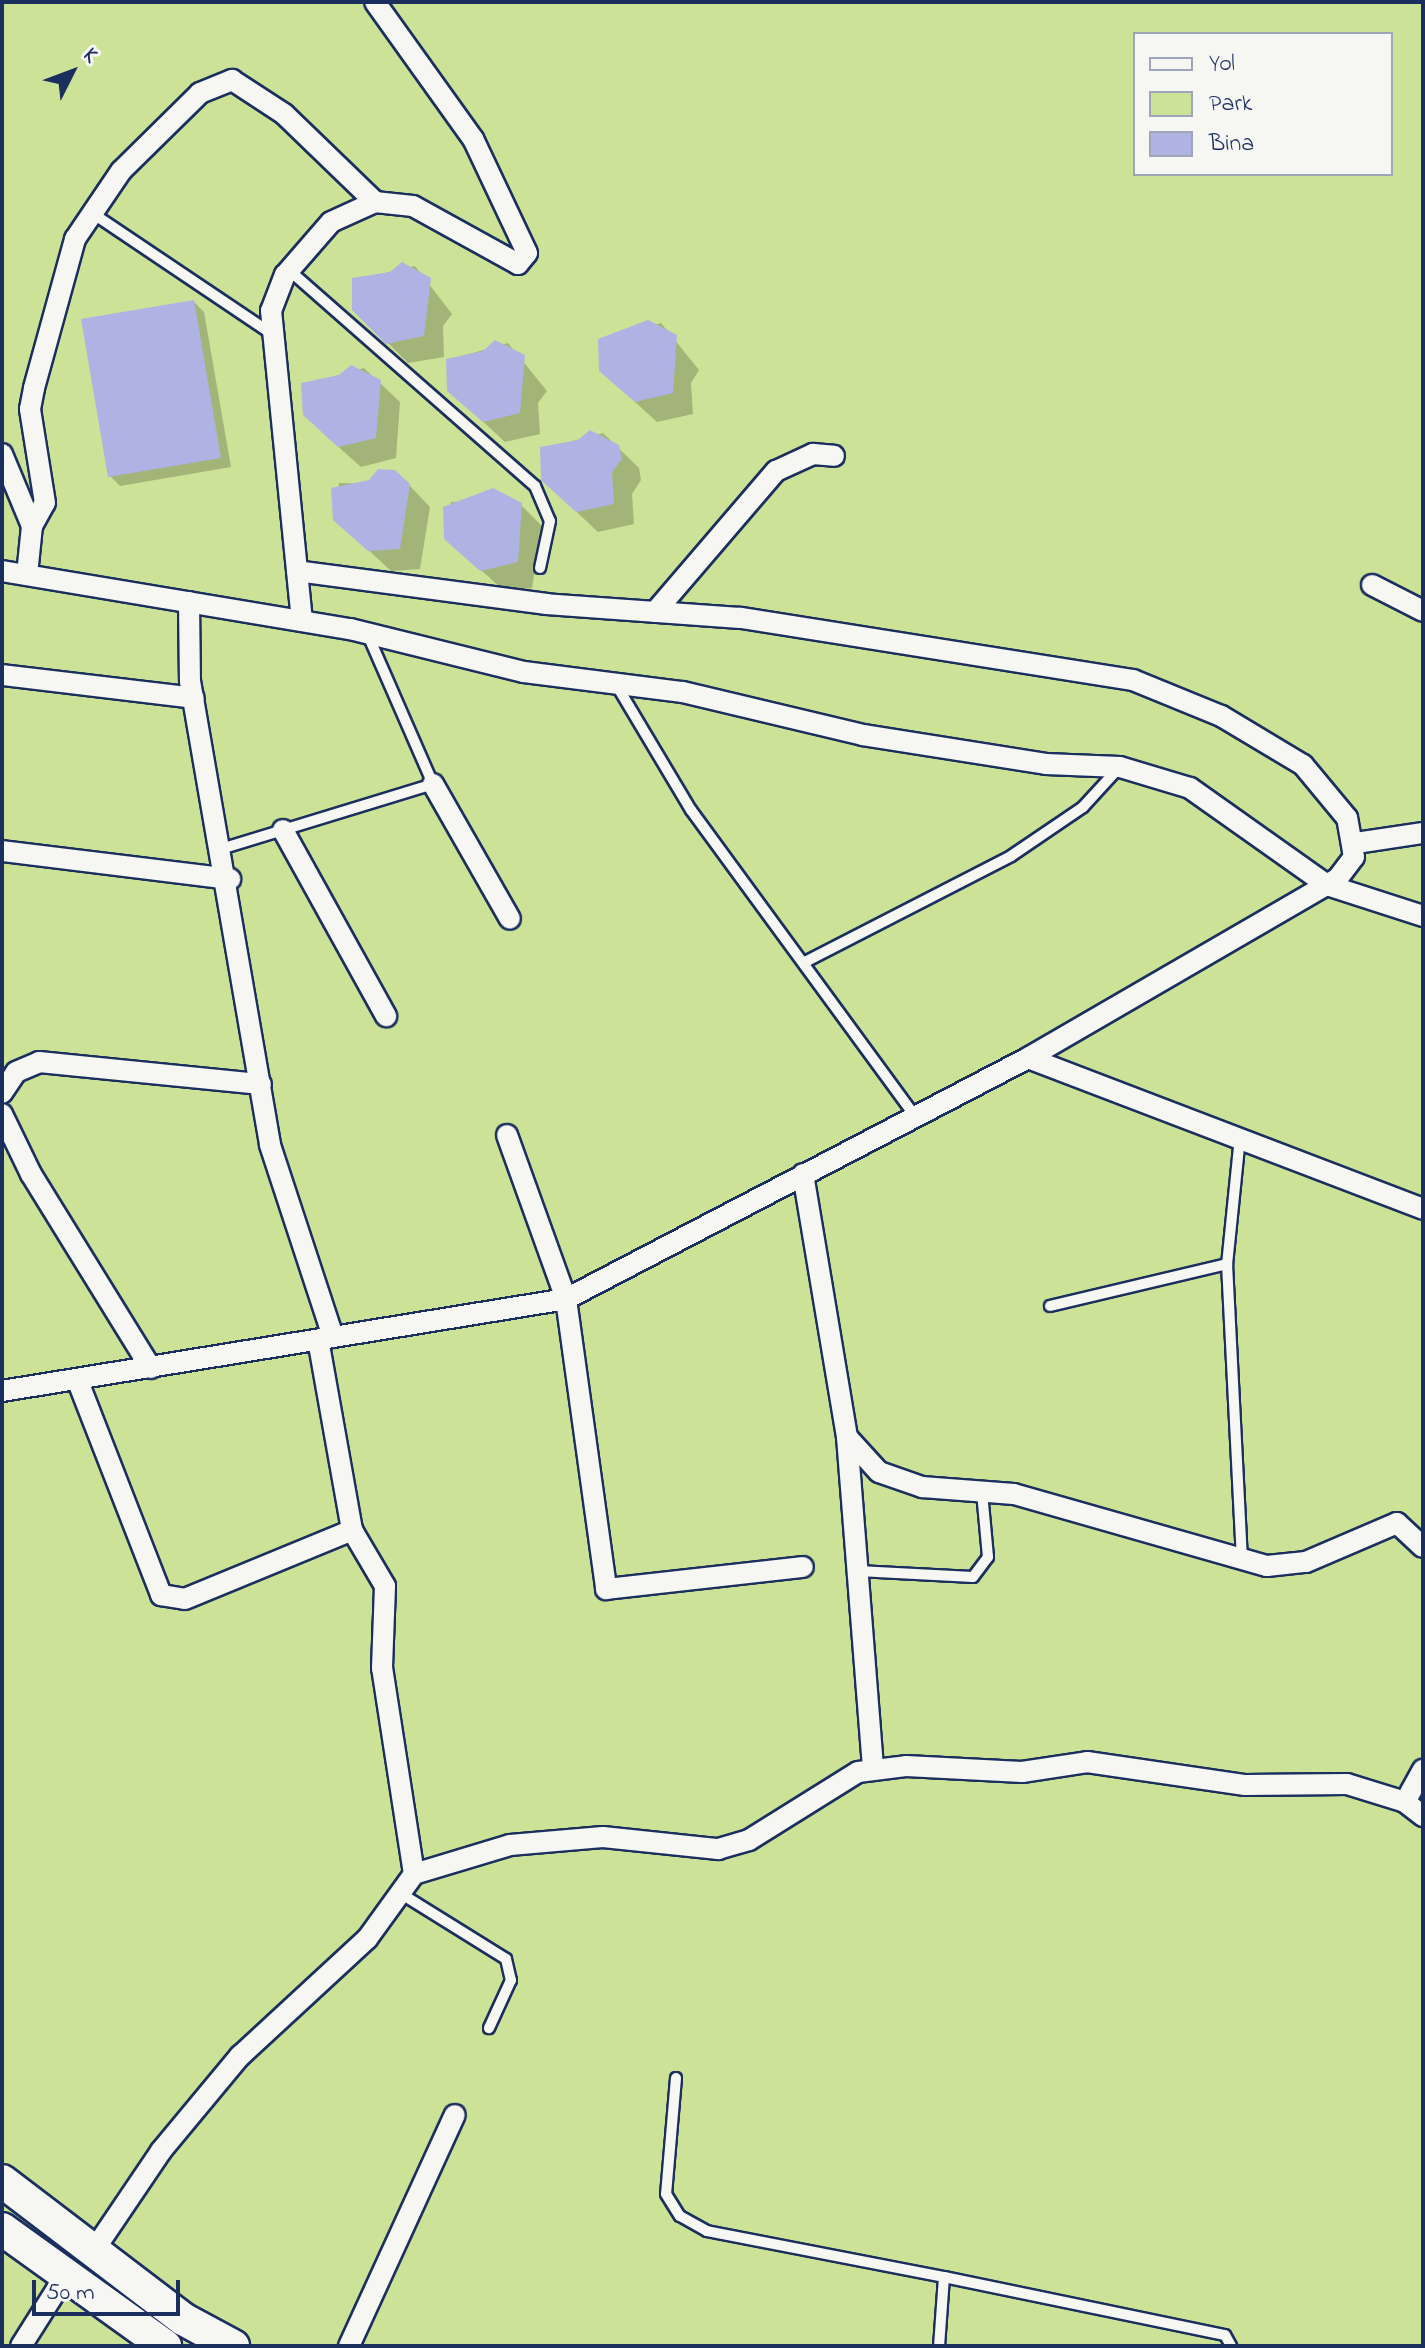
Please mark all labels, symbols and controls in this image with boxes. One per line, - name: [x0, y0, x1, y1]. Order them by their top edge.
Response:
- north arrow: [32, 32, 112, 112]
- legend: [1133, 32, 1393, 176]
- text: K: [74, 41, 105, 71]
- text: Yol: [1209, 47, 1235, 82]
- text: Park: [1209, 87, 1252, 122]
- text: Bina: [1209, 127, 1254, 162]
- scale bar: [36, 2264, 184, 2314]
- text: 50 m: [46, 2276, 95, 2311]

